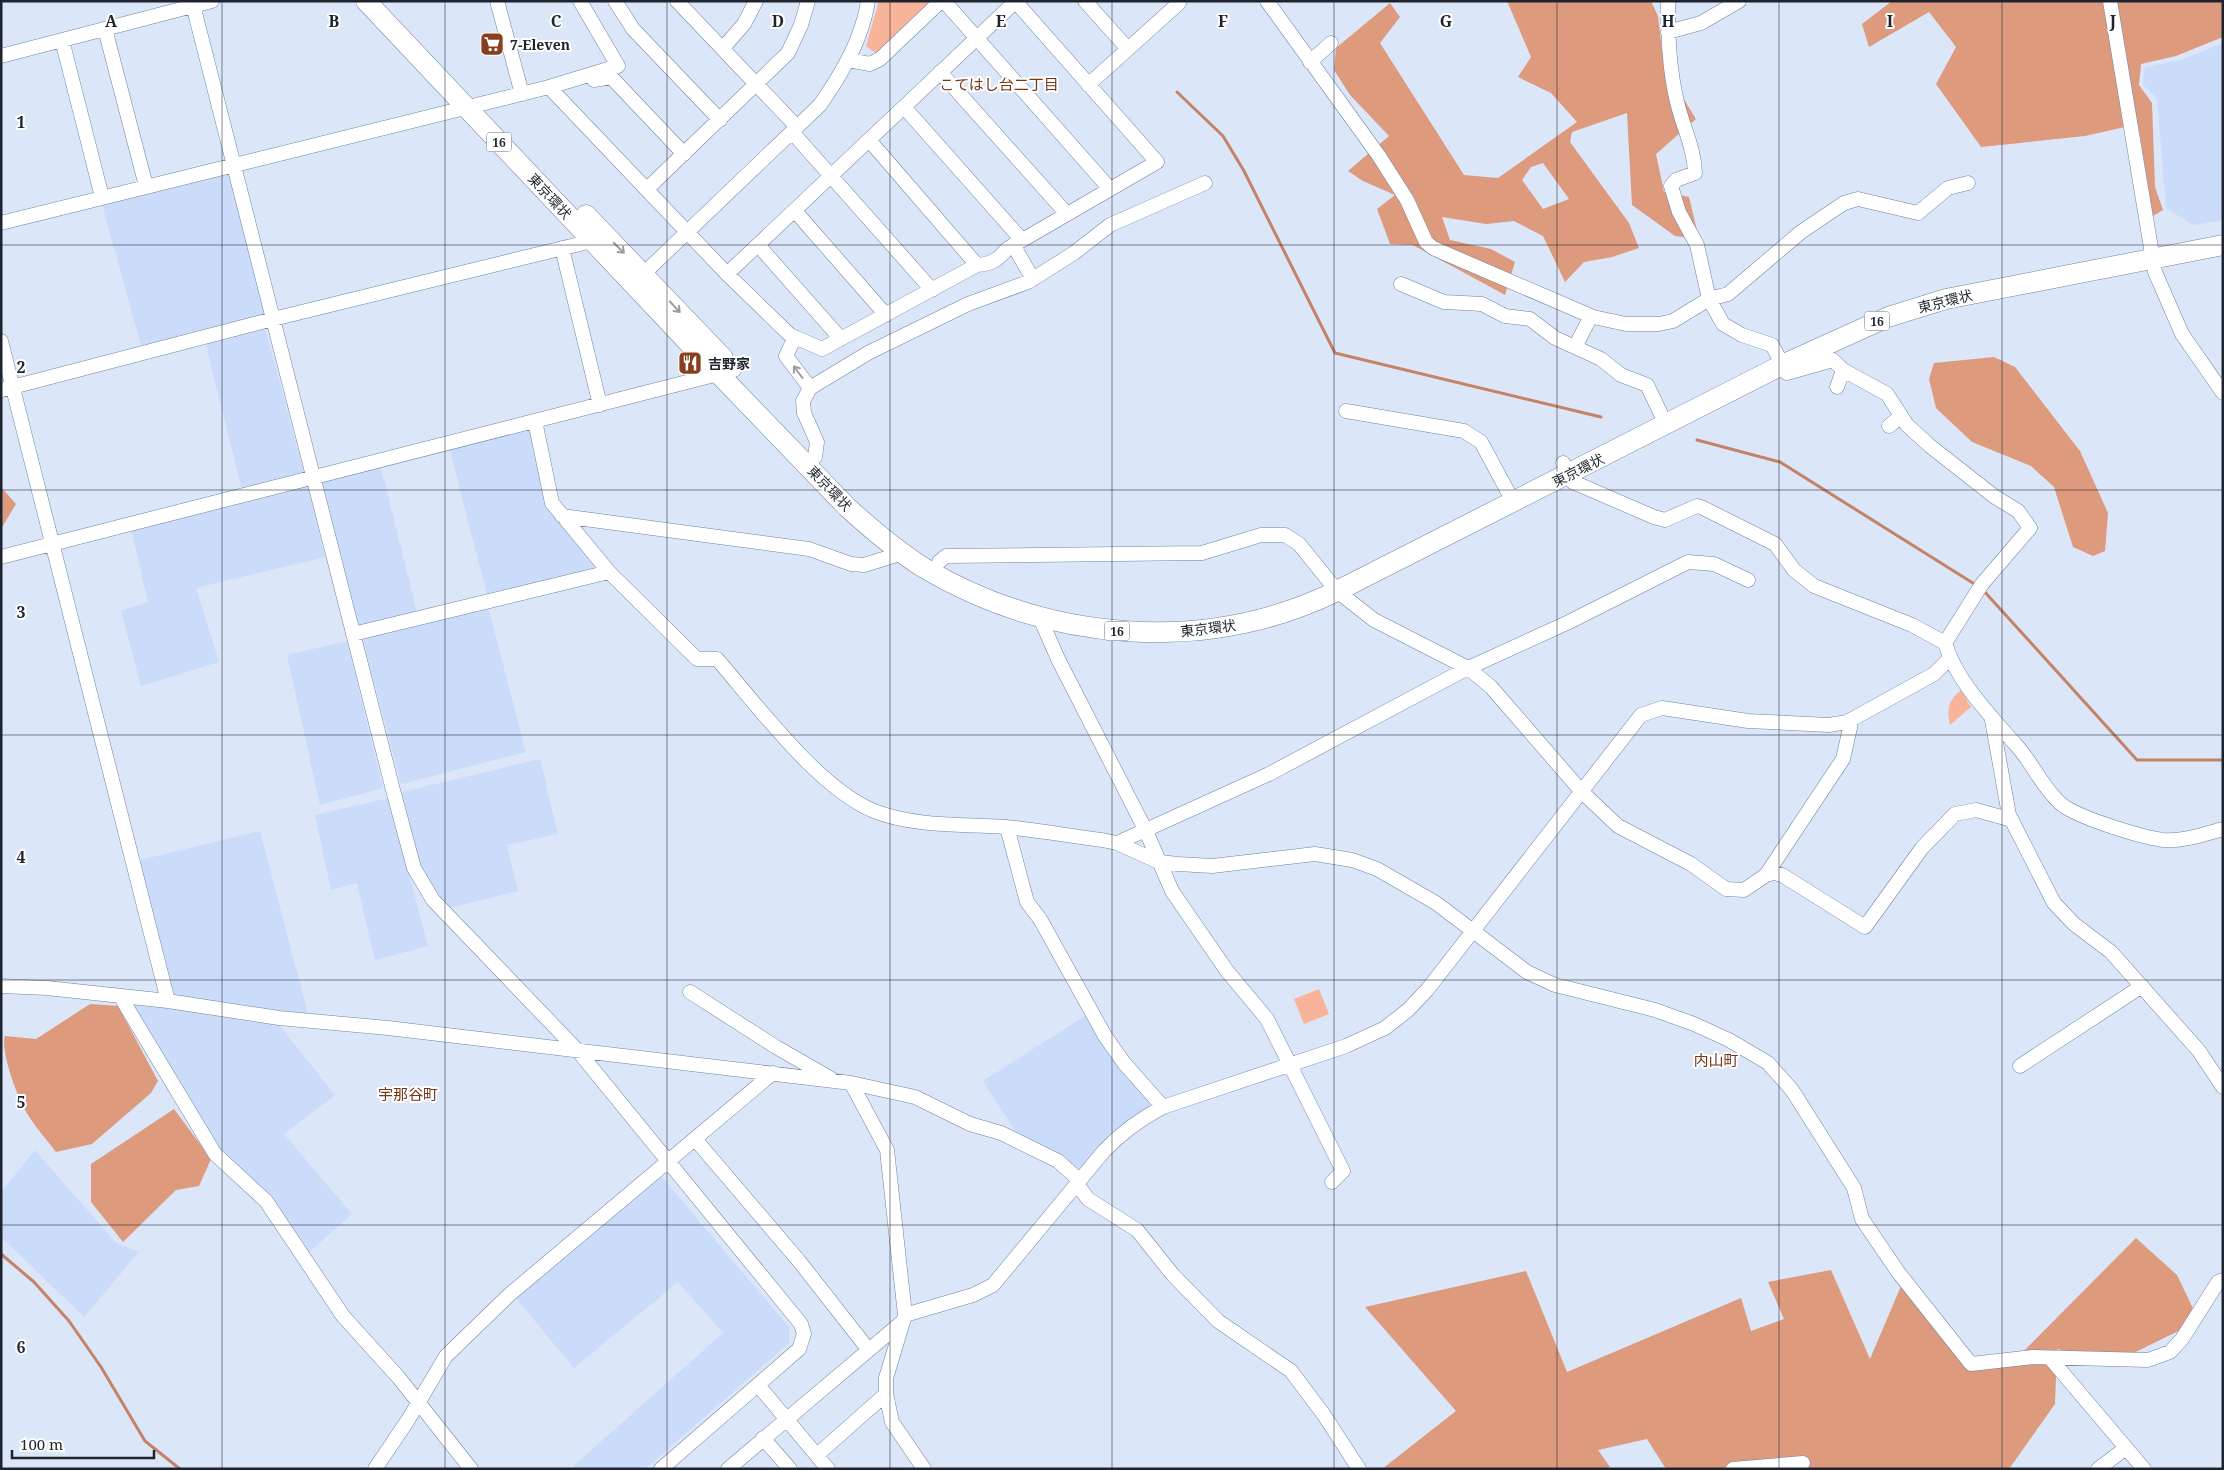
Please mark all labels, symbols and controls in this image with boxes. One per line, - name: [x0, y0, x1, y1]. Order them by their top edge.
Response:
- text: A: [105, 10, 118, 32]
- text: B: [329, 10, 340, 32]
- text: C: [551, 10, 562, 32]
- text: D: [772, 10, 784, 32]
- text: E: [996, 10, 1006, 32]
- text: F: [1218, 10, 1228, 32]
- text: G: [1440, 10, 1452, 32]
- text: H: [1661, 10, 1675, 32]
- text: I: [1887, 10, 1893, 32]
- text: J: [2109, 10, 2117, 32]
- supermarket icon: 7-Eleven: [479, 31, 505, 57]
- place label: 7-Eleven: [510, 35, 570, 54]
- district label: こてはし台二丁目: [939, 74, 1059, 94]
- text: 1: [16, 111, 26, 133]
- road number: 16: [486, 132, 512, 152]
- street label: 東京環状: [524, 169, 576, 223]
- one-way arrow: [613, 242, 625, 254]
- street label: 東京環状: [1916, 285, 1974, 317]
- one-way arrow: [669, 300, 681, 313]
- road number: 16: [1864, 312, 1890, 331]
- restaurant icon: 吉野家: [677, 350, 703, 376]
- place label: 吉野家: [708, 354, 750, 373]
- text: 2: [16, 356, 26, 378]
- one-way arrow: [793, 365, 803, 379]
- street label: 東京環状: [1549, 449, 1607, 491]
- street label: 東京環状: [804, 461, 856, 515]
- text: 3: [16, 601, 26, 623]
- street label: 東京環状: [1179, 615, 1237, 641]
- road number: 16: [1104, 622, 1130, 640]
- text: 4: [16, 846, 26, 868]
- district label: 内山町: [1693, 1050, 1739, 1070]
- district label: 宇那谷町: [378, 1084, 438, 1104]
- text: 5: [16, 1091, 26, 1113]
- text: 6: [16, 1336, 26, 1358]
- scale bar: [12, 1428, 155, 1460]
- text: 100 m: [20, 1434, 63, 1454]

